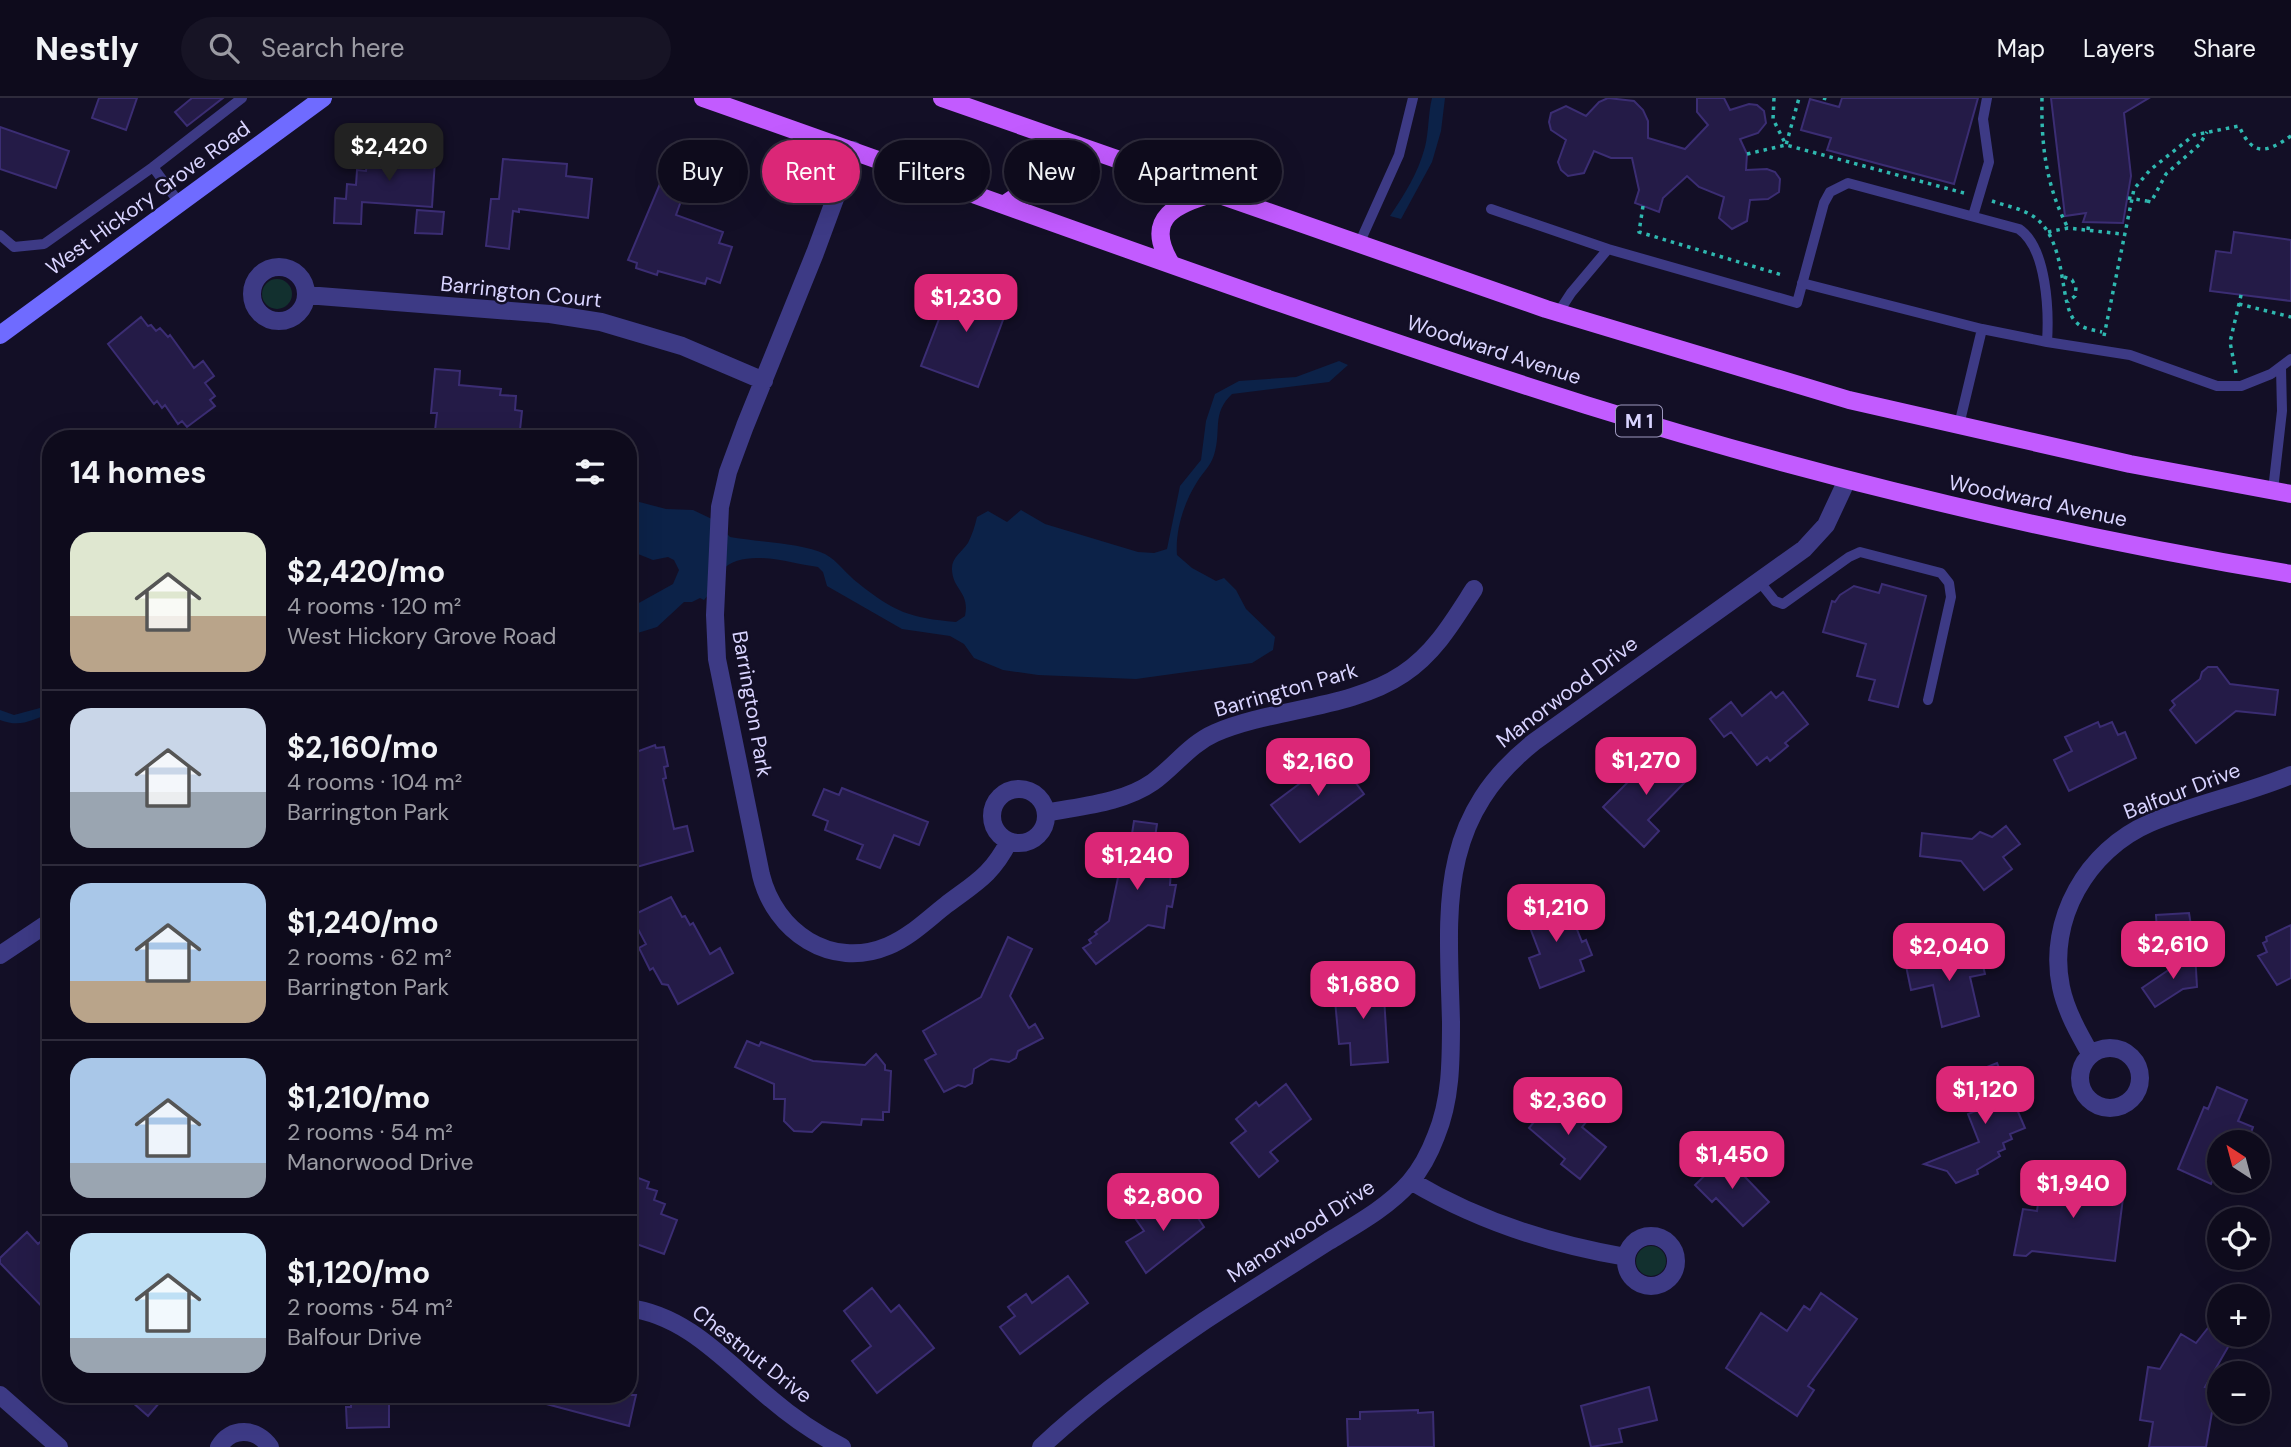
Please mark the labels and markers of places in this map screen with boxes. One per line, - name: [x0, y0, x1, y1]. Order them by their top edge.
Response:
- pin: $2,420: [332, 123, 446, 183]
- pin: $1,230: [909, 274, 1023, 334]
- pin: $2,160: [1261, 738, 1375, 798]
- pin: $1,270: [1589, 738, 1703, 797]
- pin: $1,240: [1080, 832, 1194, 892]
- pin: $1,210: [1499, 884, 1613, 944]
- pin: $2,610: [2116, 922, 2230, 981]
- pin: $2,040: [1892, 924, 2006, 983]
- pin: $1,680: [1306, 962, 1420, 1021]
- pin: $1,120: [1928, 1066, 2042, 1126]
- pin: $2,360: [1511, 1077, 1625, 1137]
- pin: $1,450: [1675, 1132, 1789, 1191]
- pin: $1,940: [2016, 1160, 2130, 1220]
- pin: $2,800: [1106, 1174, 1220, 1233]

